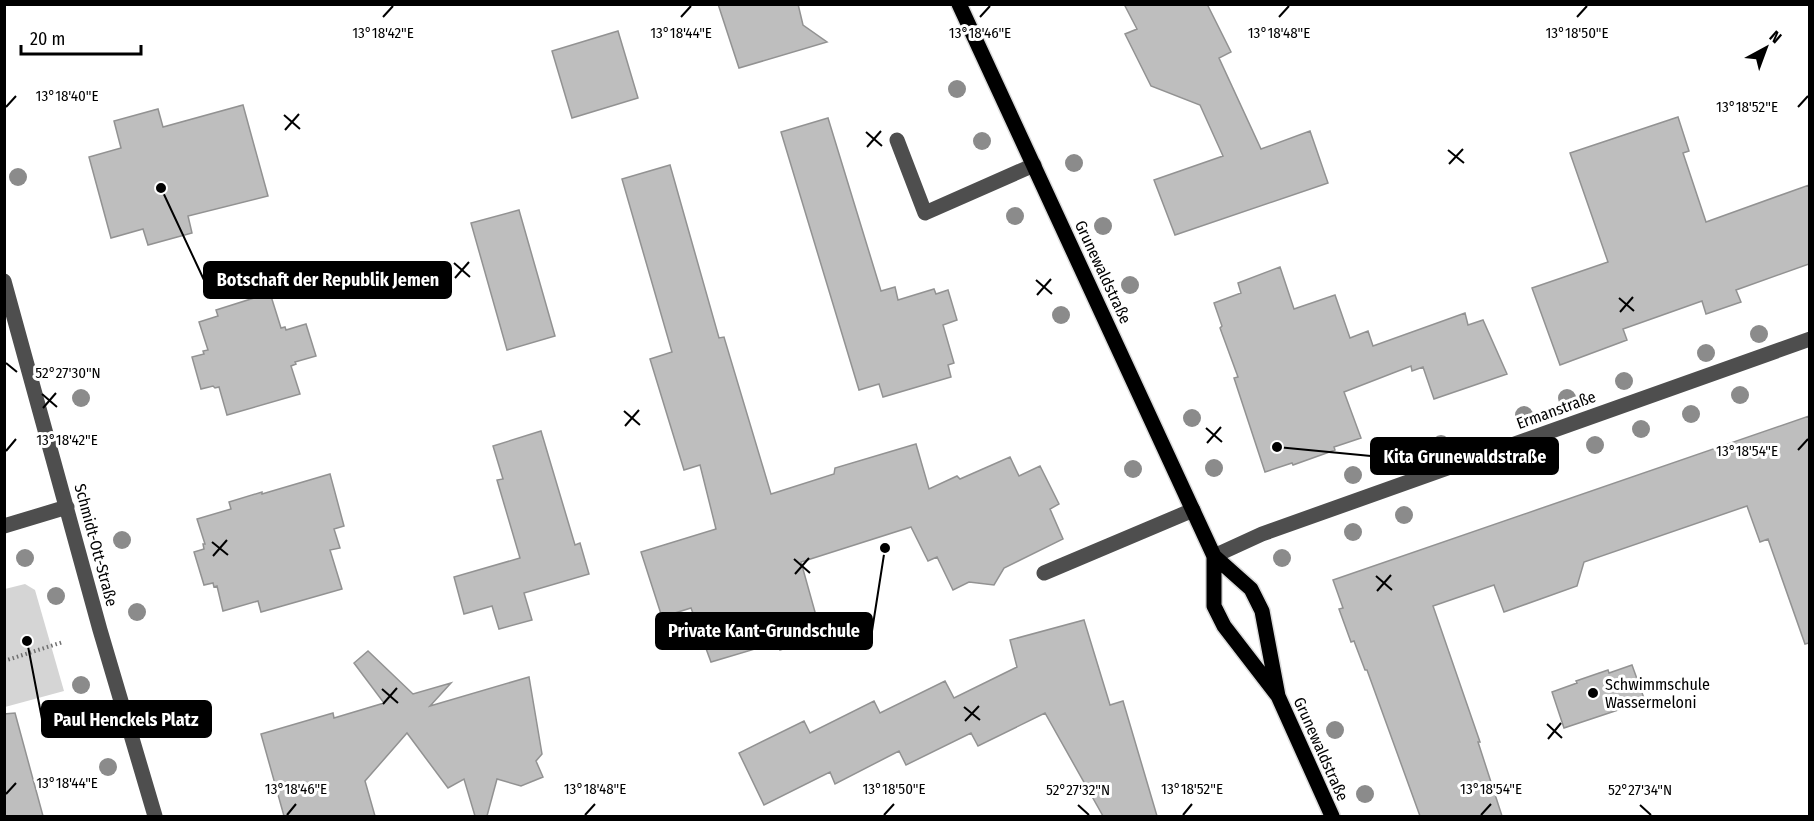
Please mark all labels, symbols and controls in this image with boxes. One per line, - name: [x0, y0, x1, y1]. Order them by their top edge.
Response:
- scale bar: [21, 18, 141, 56]
- north arrow: [1736, 18, 1796, 78]
- text: 13°18'42"E: [352, 24, 414, 42]
- text: 13°18'44"E: [650, 24, 712, 42]
- text: 13°18'46"E: [949, 24, 1011, 42]
- text: 13°18'48"E: [1248, 24, 1310, 42]
- text: 13°18'50"E: [1545, 24, 1609, 42]
- text: N: [1766, 27, 1785, 47]
- text: 20 m: [30, 28, 65, 50]
- text: 13°18'40"E: [36, 87, 98, 105]
- text: 13°18'52"E: [1716, 98, 1778, 116]
- street label: Grunewaldstraße: [1071, 217, 1135, 327]
- callout: Botschaft der Republik Jemen: [204, 262, 451, 298]
- text: Botschaft der Republik Jemen: [217, 269, 439, 291]
- text: 52°27'30"N: [35, 364, 101, 382]
- street label: Ermanstraße: [1514, 387, 1598, 433]
- text: 13°18'42"E: [36, 431, 98, 449]
- callout: Kita Grunewaldstraße: [1371, 438, 1558, 474]
- text: 13°18'54"E: [1716, 442, 1778, 460]
- text: Kita Grunewaldstraße: [1384, 446, 1546, 468]
- street label: Schmidt-Ott-Straße: [70, 482, 122, 609]
- callout: Private Kant-Grundschule: [656, 613, 872, 649]
- text: Private Kant-Grundschule: [668, 620, 860, 642]
- place label: Schwimmschule Wassermeloni: [1605, 675, 1710, 712]
- marker: Schwimmschule Wassermeloni: [1586, 686, 1600, 700]
- street label: Grunewaldstraße: [1290, 694, 1352, 804]
- callout: Paul Henckels Platz: [42, 701, 211, 737]
- text: Paul Henckels Platz: [54, 709, 199, 731]
- text: 13°18'44"E: [36, 774, 98, 792]
- text: 13°18'46"E: [265, 780, 327, 798]
- text: 13°18'48"E: [564, 780, 626, 798]
- text: 13°18'50"E: [862, 780, 926, 798]
- text: 13°18'52"E: [1161, 780, 1223, 798]
- text: 13°18'54"E: [1460, 780, 1522, 798]
- text: 52°27'32"N: [1046, 781, 1110, 799]
- text: 52°27'34"N: [1608, 781, 1672, 799]

